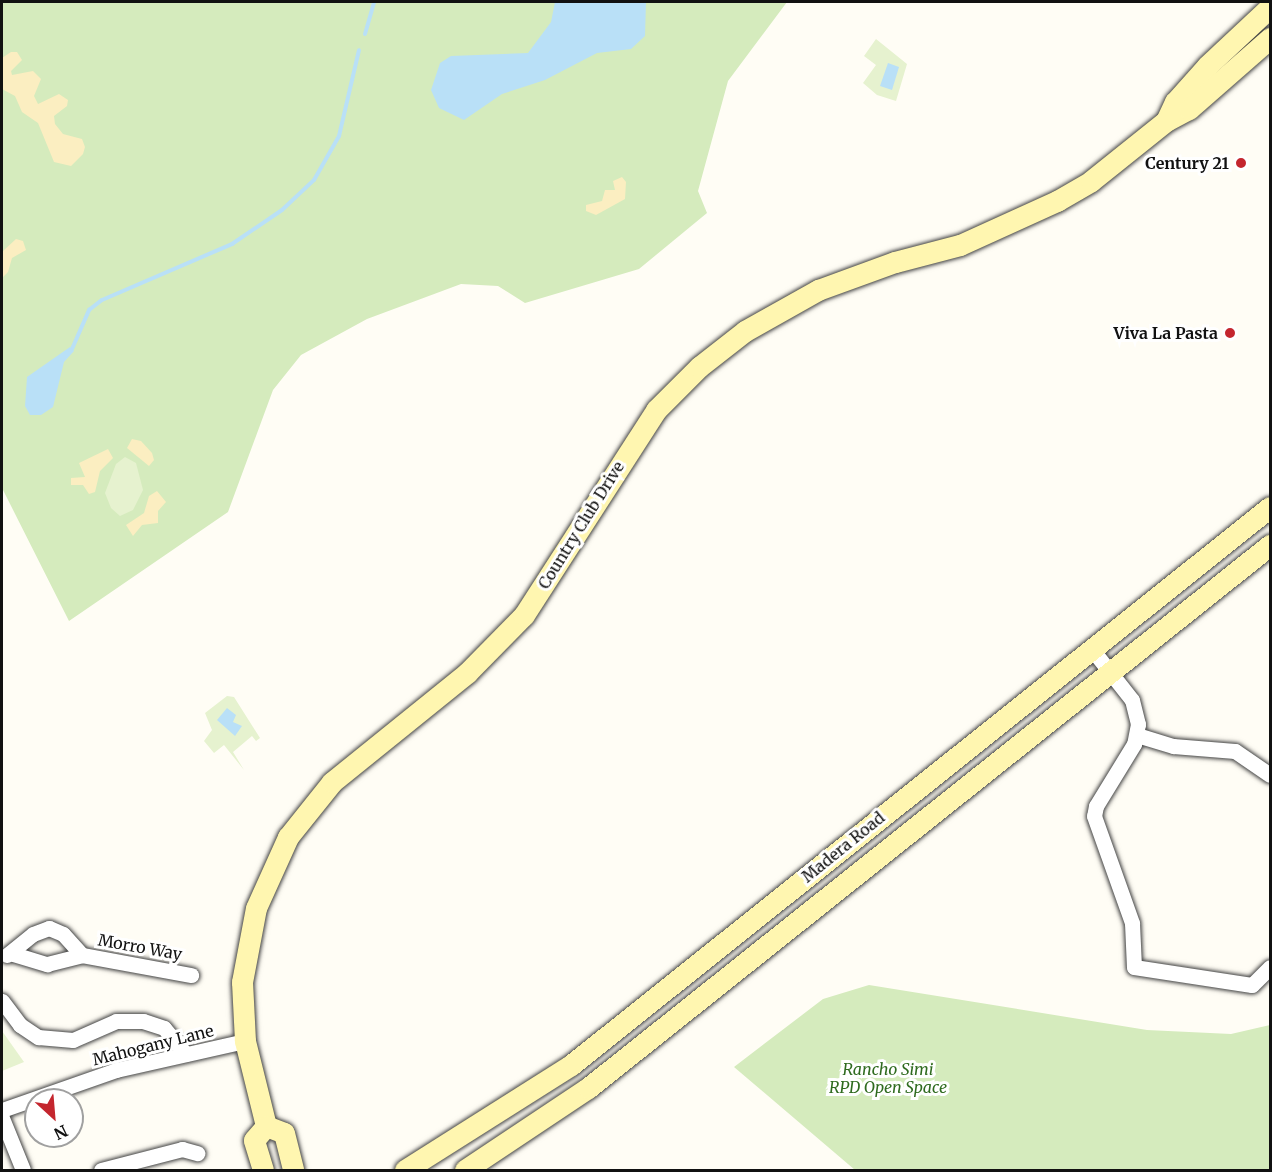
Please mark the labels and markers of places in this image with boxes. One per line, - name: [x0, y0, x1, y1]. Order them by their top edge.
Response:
- place label: Century 21: [1145, 153, 1229, 173]
- marker: Century 21: [1234, 156, 1248, 170]
- place label: Viva La Pasta: [1114, 323, 1218, 343]
- marker: Viva La Pasta: [1223, 326, 1237, 340]

